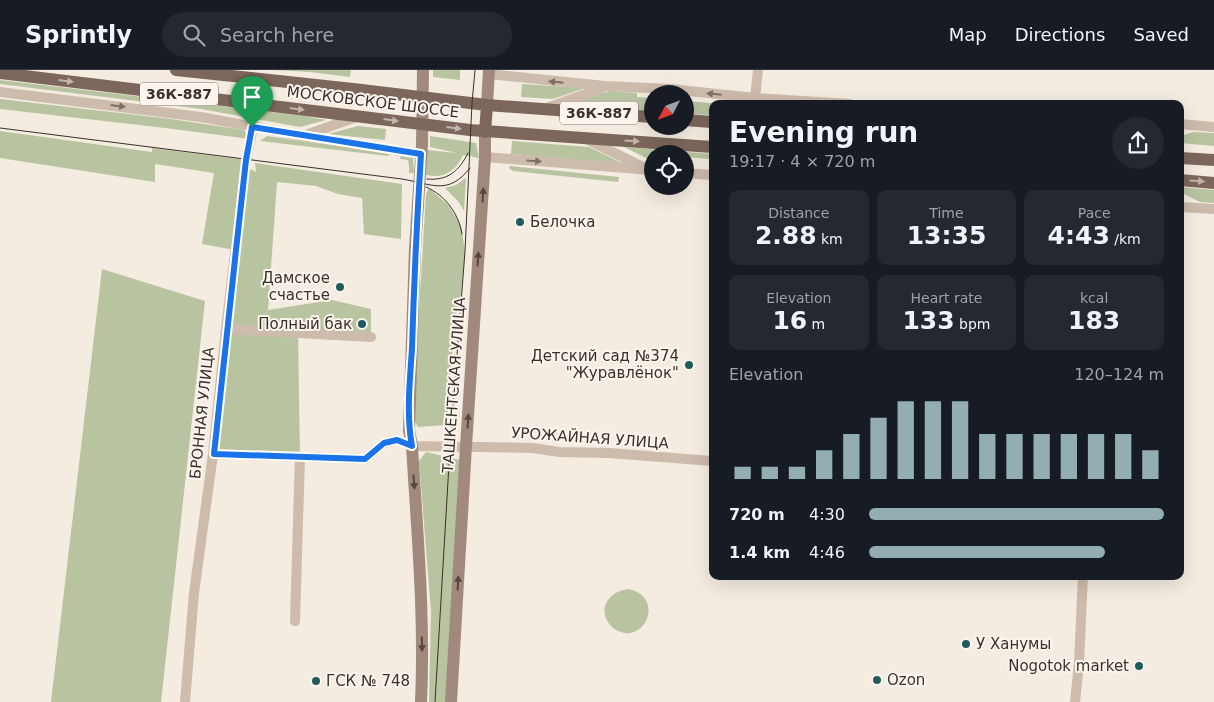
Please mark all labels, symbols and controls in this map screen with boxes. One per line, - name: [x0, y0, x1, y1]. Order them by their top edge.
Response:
- search box: [162, 12, 512, 57]
- text: Sprintly: [25, 21, 132, 49]
- icon: search: [180, 21, 208, 49]
- text: Search here: [220, 24, 334, 46]
- text: Map: [949, 24, 987, 45]
- text: Directions: [1015, 24, 1105, 45]
- text: Saved: [1133, 24, 1189, 45]
- pin: [231, 76, 273, 127]
- one-way arrow: [58, 77, 74, 85]
- one-way arrow: [548, 78, 564, 86]
- road number: 36К-887: [140, 82, 218, 106]
- street label: МОСКОВСКОЕ ШОССЕ: [286, 82, 460, 122]
- icon: arrive: [238, 83, 266, 111]
- north arrow: [644, 85, 694, 135]
- map controls: [644, 85, 694, 195]
- one-way arrow: [706, 89, 722, 97]
- road number: 36К-887: [560, 102, 638, 124]
- one-way arrow: [110, 103, 126, 111]
- one-way arrow: [289, 105, 305, 113]
- one-way arrow: [383, 116, 399, 124]
- text: Evening run: [729, 116, 918, 149]
- button: share: [1112, 117, 1164, 169]
- one-way arrow: [446, 124, 462, 132]
- one-way arrow: [624, 138, 640, 146]
- button: locate: [644, 145, 694, 195]
- text: 19:17 · 4 × 720 m: [729, 152, 875, 171]
- one-way arrow: [526, 157, 542, 165]
- one-way arrow: [1189, 178, 1205, 186]
- one-way arrow: [479, 186, 487, 202]
- text: Distance: [768, 205, 829, 221]
- text: Time: [929, 205, 964, 221]
- text: Pace: [1078, 205, 1111, 221]
- place label: Белочка: [530, 213, 595, 231]
- marker: Белочка: [514, 216, 526, 228]
- text: 2.88: [755, 221, 817, 250]
- text: 13:35: [907, 221, 986, 250]
- text: 4:43: [1048, 221, 1110, 250]
- text: km: [817, 231, 843, 247]
- text: /km: [1110, 231, 1141, 247]
- one-way arrow: [474, 251, 482, 267]
- place label: Дамское счастье: [262, 269, 330, 304]
- marker: Дамское счастье: [334, 281, 346, 293]
- text: Elevation: [766, 290, 831, 306]
- text: Heart rate: [911, 290, 982, 306]
- text: kcal: [1080, 290, 1108, 306]
- street label: ТАШКЕНТСКАЯ УЛИЦА: [439, 296, 469, 474]
- text: 16: [772, 306, 807, 335]
- text: 133: [902, 306, 955, 335]
- text: 183: [1068, 306, 1120, 335]
- place label: Полный бак: [258, 315, 352, 333]
- text: m: [807, 316, 825, 332]
- text: bpm: [955, 316, 991, 332]
- marker: Полный бак: [356, 318, 368, 330]
- street label: БРОННАЯ УЛИЦА: [186, 345, 218, 480]
- place label: Детский сад №374 "Журавлёнок": [531, 347, 679, 382]
- marker: Детский сад №374 "Журавлёнок": [683, 359, 695, 371]
- text: Elevation: [729, 365, 803, 384]
- text: 120–124 m: [1074, 365, 1164, 384]
- one-way arrow: [464, 413, 472, 429]
- street label: УРОЖАЙНАЯ УЛИЦА: [511, 423, 670, 453]
- one-way arrow: [410, 474, 418, 490]
- text: 720 m: [729, 505, 785, 524]
- text: 4:30: [809, 505, 845, 524]
- text: 1.4 km: [729, 543, 790, 562]
- text: 4:46: [809, 543, 845, 562]
- one-way arrow: [455, 575, 463, 591]
- place label: У Ханумы: [976, 635, 1051, 653]
- one-way arrow: [419, 637, 427, 653]
- marker: У Ханумы: [960, 638, 972, 650]
- place label: Nogotok market: [1008, 657, 1129, 675]
- marker: Nogotok market: [1133, 660, 1145, 672]
- place label: Ozon: [887, 671, 925, 689]
- place label: ГСК № 748: [326, 672, 410, 690]
- marker: Ozon: [871, 674, 883, 686]
- marker: ГСК № 748: [310, 675, 322, 687]

